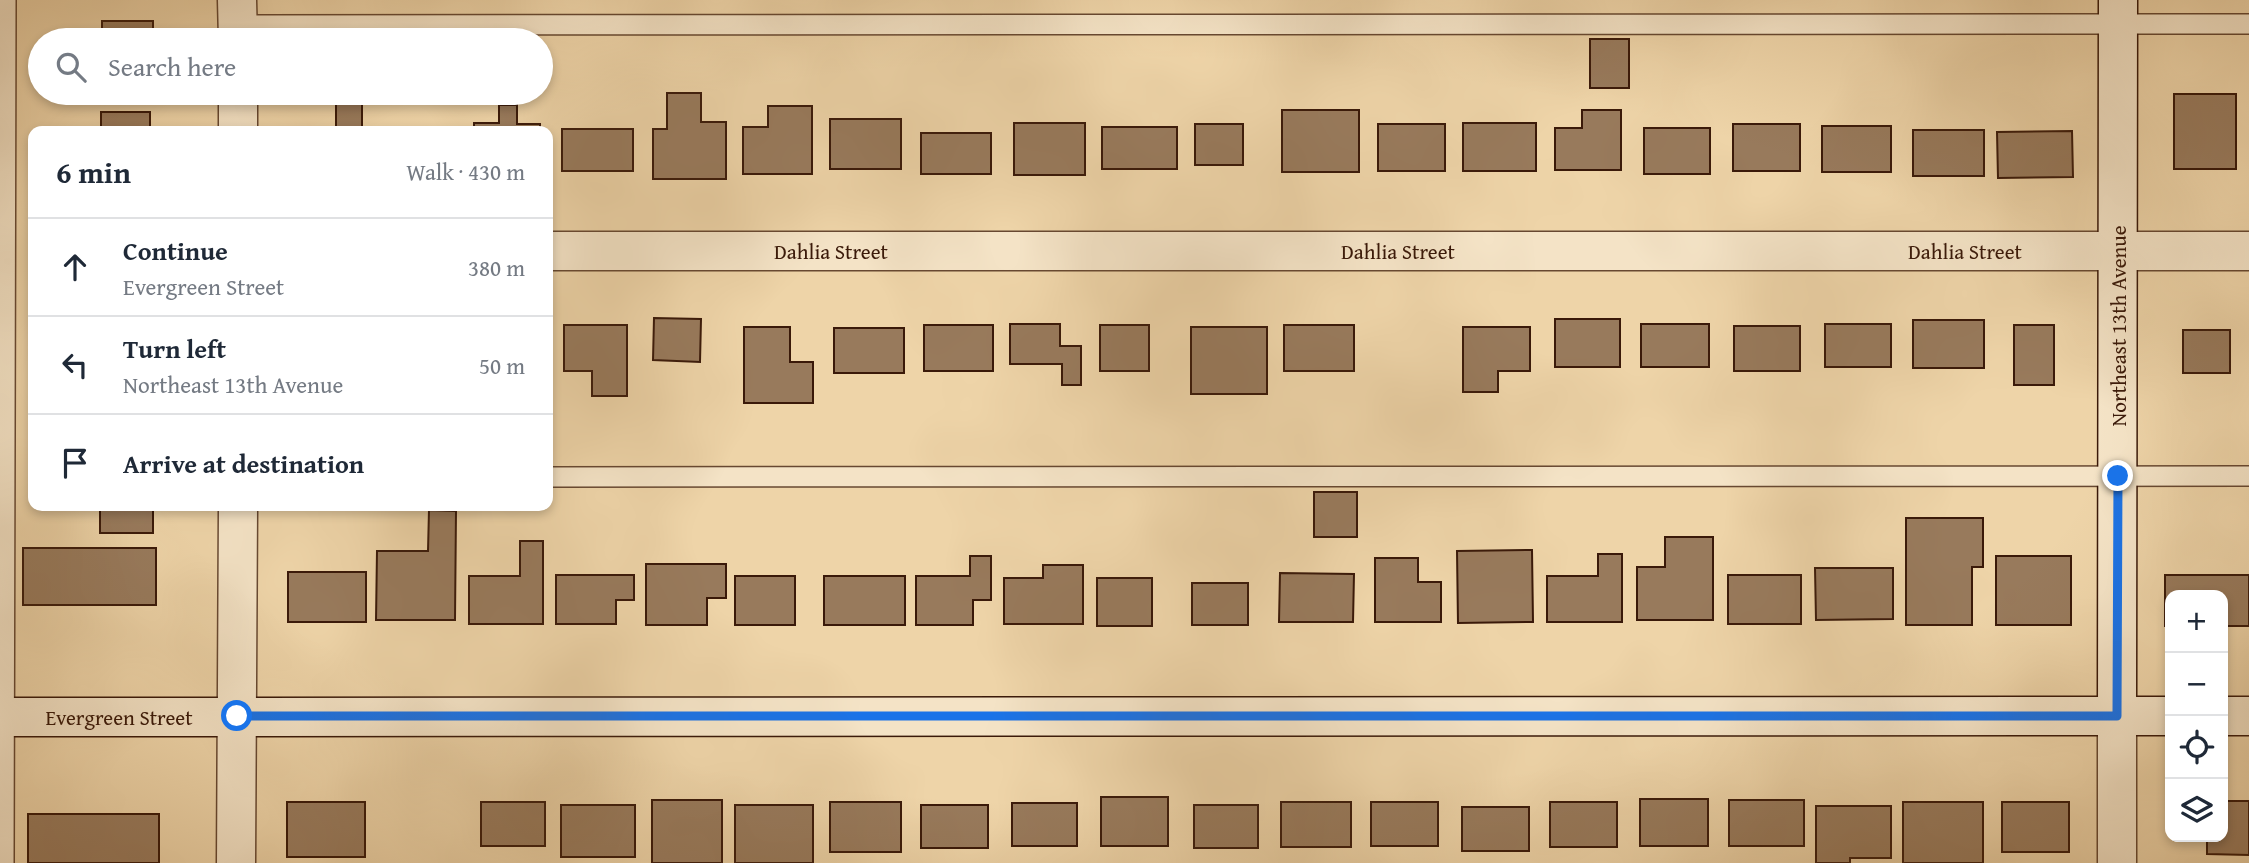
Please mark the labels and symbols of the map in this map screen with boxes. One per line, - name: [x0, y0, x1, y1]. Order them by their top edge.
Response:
- street label: Northeast 13th Avenue: [2103, 225, 2134, 427]
- street label: Dahlia Street: [774, 236, 889, 267]
- street label: Dahlia Street: [1341, 236, 1456, 267]
- street label: Dahlia Street: [1908, 236, 2023, 267]
- route end: [2102, 460, 2133, 491]
- route start: [221, 700, 252, 731]
- street label: Evergreen Street: [45, 702, 193, 733]

